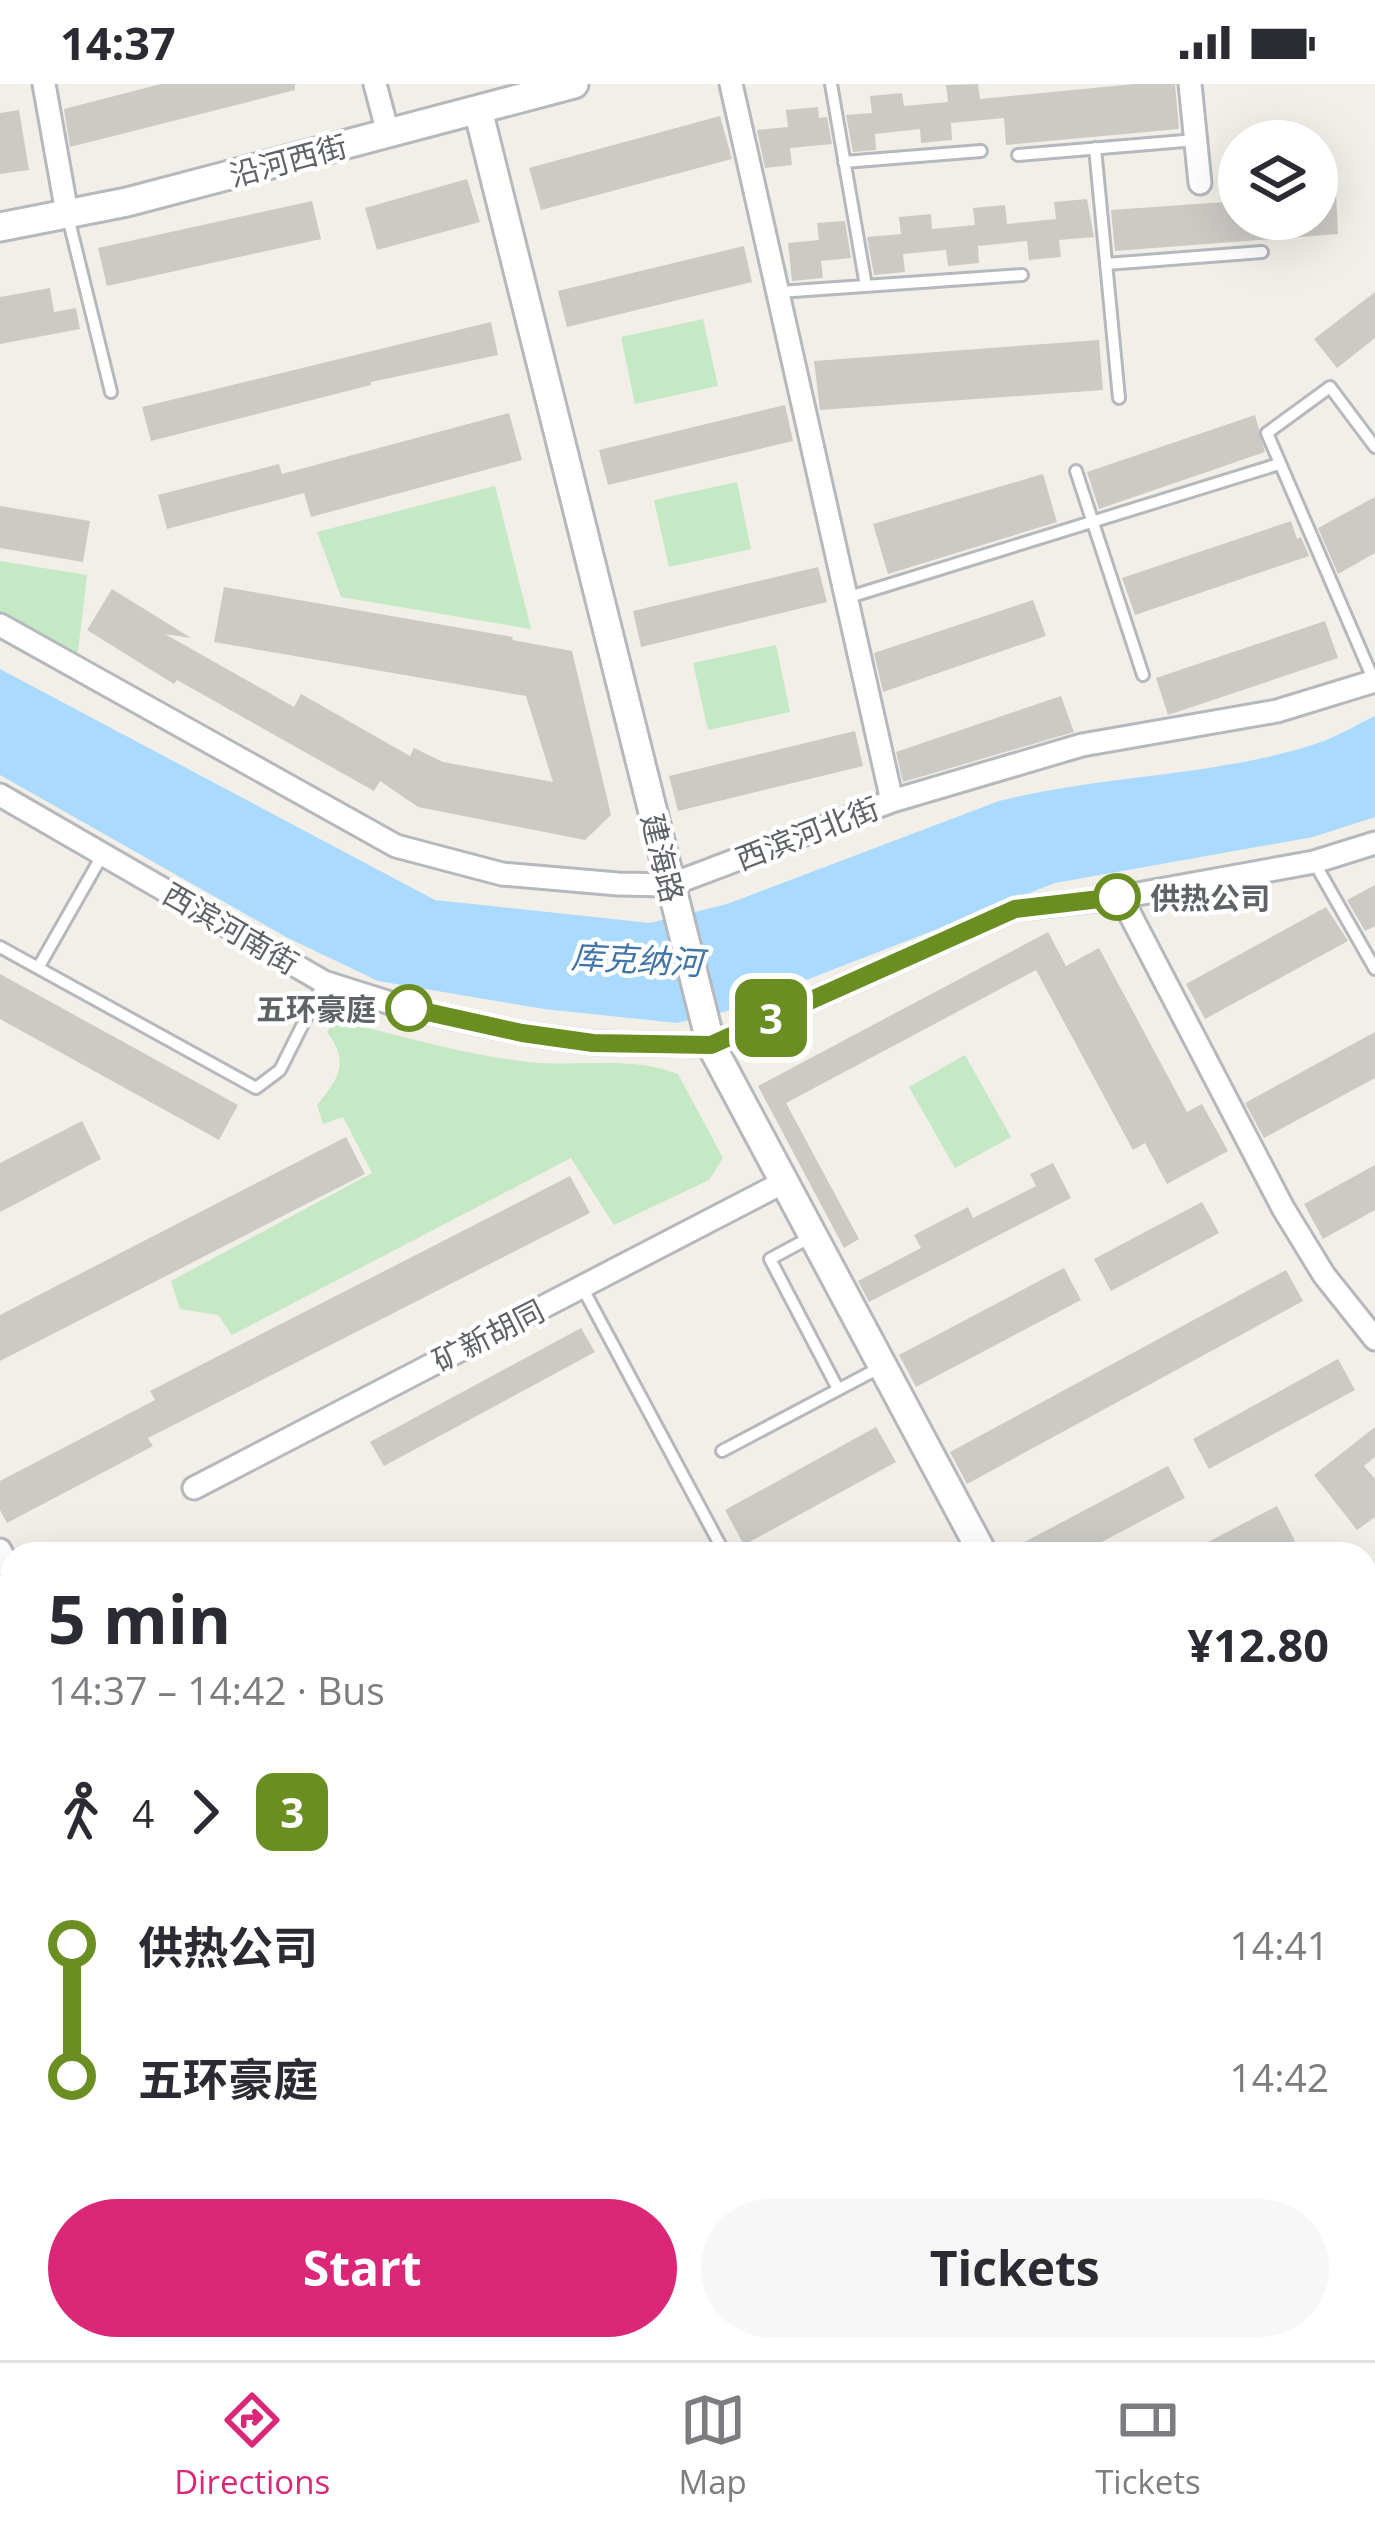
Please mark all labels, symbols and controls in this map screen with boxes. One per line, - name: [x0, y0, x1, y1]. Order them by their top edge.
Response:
- text: 14:37: [60, 12, 176, 73]
- map controls: [1218, 120, 1338, 240]
- button: layers: [1218, 120, 1338, 240]
- street label: 沿河西街: [225, 125, 351, 195]
- street label: 西滨河北街: [730, 787, 884, 879]
- street label: 建海路: [632, 809, 694, 907]
- street label: 西滨河南街: [156, 873, 306, 983]
- marker: 供热公司: [1095, 875, 1139, 919]
- place label: 供热公司: [1150, 877, 1270, 918]
- water label: 库克纳河: [570, 933, 710, 985]
- line badge: 3: [732, 979, 810, 1057]
- marker: 五环豪庭: [387, 986, 431, 1030]
- place label: 五环豪庭: [256, 988, 376, 1029]
- text: 3: [759, 989, 783, 1046]
- street label: 矿新胡同: [425, 1289, 551, 1381]
- text: 5 min: [48, 1573, 231, 1663]
- text: ¥12.80: [1188, 1614, 1329, 1675]
- text: 14:37 – 14:42 · Bus: [48, 1663, 385, 1716]
- icon: walk: [48, 1779, 114, 1845]
- icon: forward: [172, 1779, 238, 1845]
- text: 3: [280, 1783, 304, 1840]
- text: 4: [132, 1786, 154, 1839]
- text: 供热公司: [138, 1916, 318, 1977]
- text: 14:41: [1230, 1918, 1329, 1971]
- text: 五环豪庭: [138, 2048, 318, 2109]
- text: 14:42: [1230, 2050, 1329, 2103]
- button: Start: [48, 2199, 677, 2337]
- button: Tickets: [701, 2199, 1329, 2337]
- tab: Directions: [174, 2387, 330, 2504]
- tab: Map: [679, 2387, 747, 2504]
- tab: Tickets: [1095, 2387, 1201, 2504]

